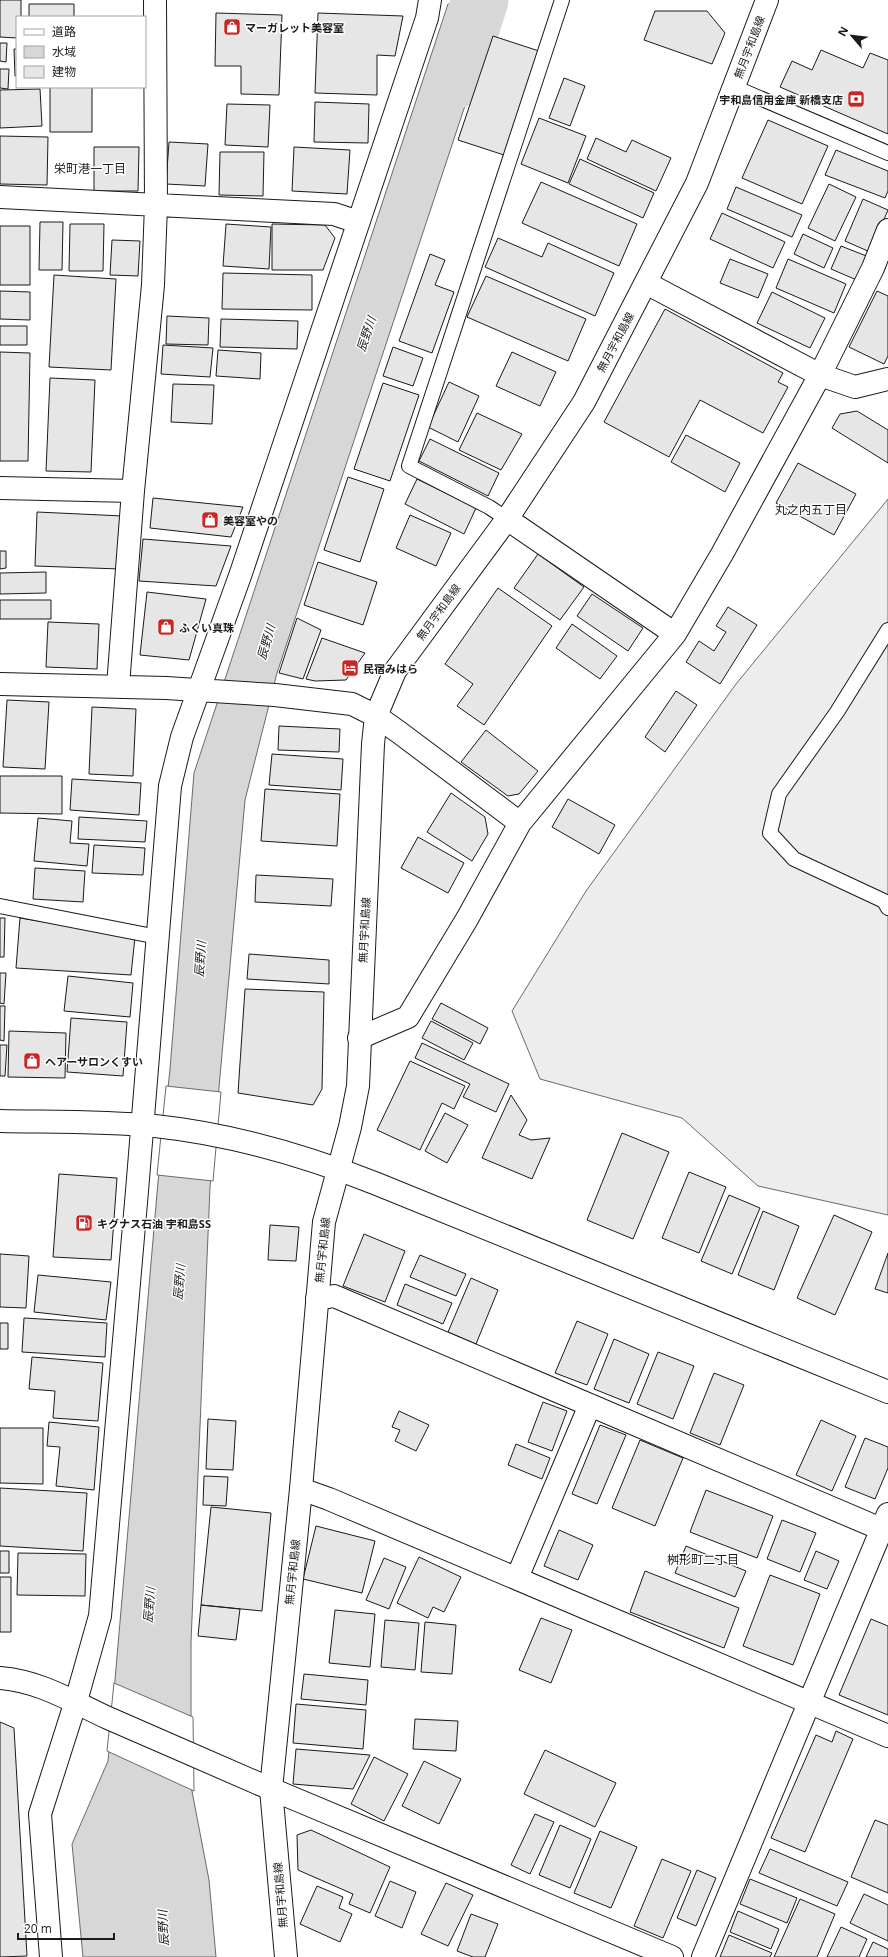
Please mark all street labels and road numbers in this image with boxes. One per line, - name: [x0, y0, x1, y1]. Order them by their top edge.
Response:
- street label: 無月宇和島線: [730, 14, 768, 80]
- street label: 無月宇和島線: [593, 309, 637, 375]
- street label: 無月宇和島線: [413, 581, 463, 643]
- street label: 無月宇和島線: [355, 897, 373, 963]
- street label: 無月宇和島線: [311, 1216, 333, 1284]
- street label: 無月宇和島線: [281, 1538, 303, 1606]
- street label: 無月宇和島線: [270, 1861, 290, 1929]

